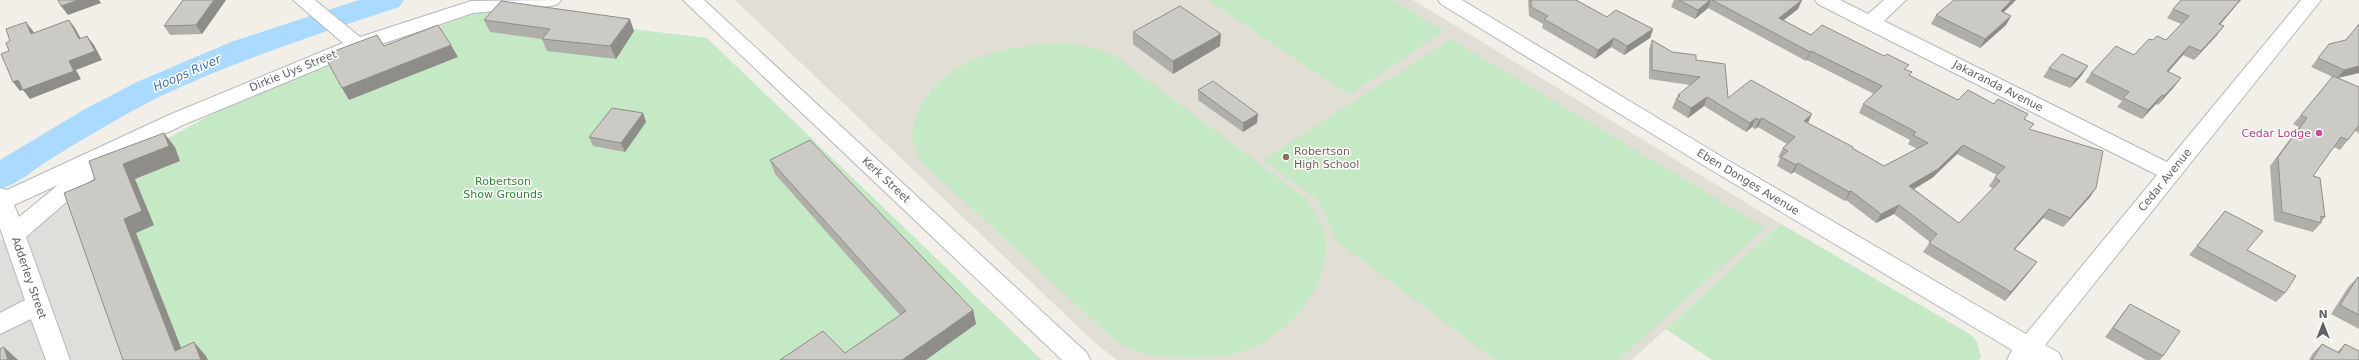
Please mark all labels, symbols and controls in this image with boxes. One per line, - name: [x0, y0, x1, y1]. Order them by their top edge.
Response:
- street label: Dirkie Uys Street: [247, 47, 339, 94]
- water label: Hoops River: [151, 51, 224, 94]
- street label: Jakaranda Avenue: [1950, 57, 2045, 114]
- place label: Cedar Lodge: [2241, 127, 2311, 140]
- marker: Cedar Lodge: [2314, 128, 2324, 138]
- place label: Robertson High School: [1294, 145, 1359, 171]
- street label: Eben Donges Avenue: [1694, 146, 1802, 218]
- street label: Cedar Avenue: [2136, 146, 2194, 214]
- marker: Robertson High School: [1281, 152, 1291, 162]
- street label: Kerk Street: [859, 154, 913, 206]
- park label: Robertson Show Grounds: [463, 175, 543, 201]
- street label: Adderley Street: [9, 235, 49, 321]
- north arrow: [2303, 304, 2343, 344]
- text: N: [2318, 308, 2328, 321]

